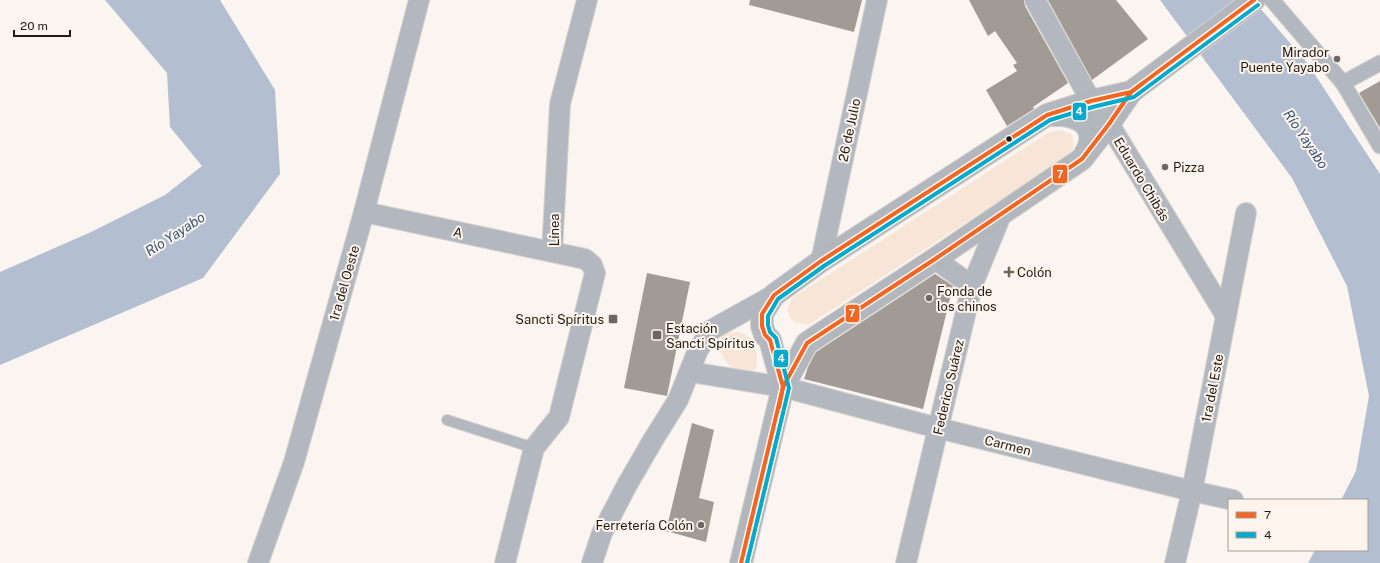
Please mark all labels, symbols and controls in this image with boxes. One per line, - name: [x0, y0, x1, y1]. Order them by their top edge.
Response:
- scale bar: [14, 12, 70, 38]
- text: 20 m: [20, 19, 48, 33]
- place label: Mirador Puente Yayabo: [1240, 45, 1329, 75]
- marker: Mirador Puente Yayabo: [1332, 54, 1342, 64]
- street label: 26 de Julio: [835, 97, 863, 163]
- line badge: 4: [1072, 102, 1087, 121]
- text: 4: [1075, 105, 1083, 117]
- water label: Río Yayabo: [1280, 106, 1332, 172]
- unlabelled marker: [1004, 134, 1014, 144]
- street label: Eduardo Chibás: [1111, 135, 1172, 224]
- place label: Pizza: [1173, 160, 1204, 175]
- marker: Pizza: [1160, 162, 1170, 172]
- line badge: 7: [1052, 164, 1068, 184]
- text: 7: [1057, 168, 1064, 180]
- water label: Río Yayabo: [142, 209, 208, 259]
- street label: Línea: [547, 214, 562, 246]
- street label: A: [452, 224, 464, 241]
- street label: 1ra del Oeste: [327, 244, 362, 323]
- place label: Colón: [1017, 265, 1052, 280]
- marker: Colón: [1004, 267, 1014, 277]
- place label: Fonda de los chinos: [937, 284, 997, 314]
- marker: Fonda de los chinos: [924, 293, 934, 303]
- line badge: 7: [845, 304, 860, 323]
- text: 7: [849, 307, 856, 319]
- place label: Sancti Spíritus: [515, 312, 604, 327]
- marker: Sancti Spíritus: [607, 313, 619, 325]
- place label: Estación Sancti Spíritus: [666, 321, 755, 351]
- marker: Estación Sancti Spíritus: [651, 329, 663, 341]
- street label: Federico Suárez: [930, 338, 967, 436]
- line badge: 4: [773, 349, 789, 368]
- text: 4: [777, 352, 785, 364]
- street label: 1ra del Este: [1199, 353, 1226, 423]
- street label: Carmen: [983, 432, 1033, 458]
- legend: [1228, 499, 1368, 551]
- text: 7: [1264, 508, 1271, 522]
- place label: Ferretería Colón: [595, 518, 693, 533]
- marker: Ferretería Colón: [696, 520, 706, 530]
- text: 4: [1264, 528, 1272, 542]

